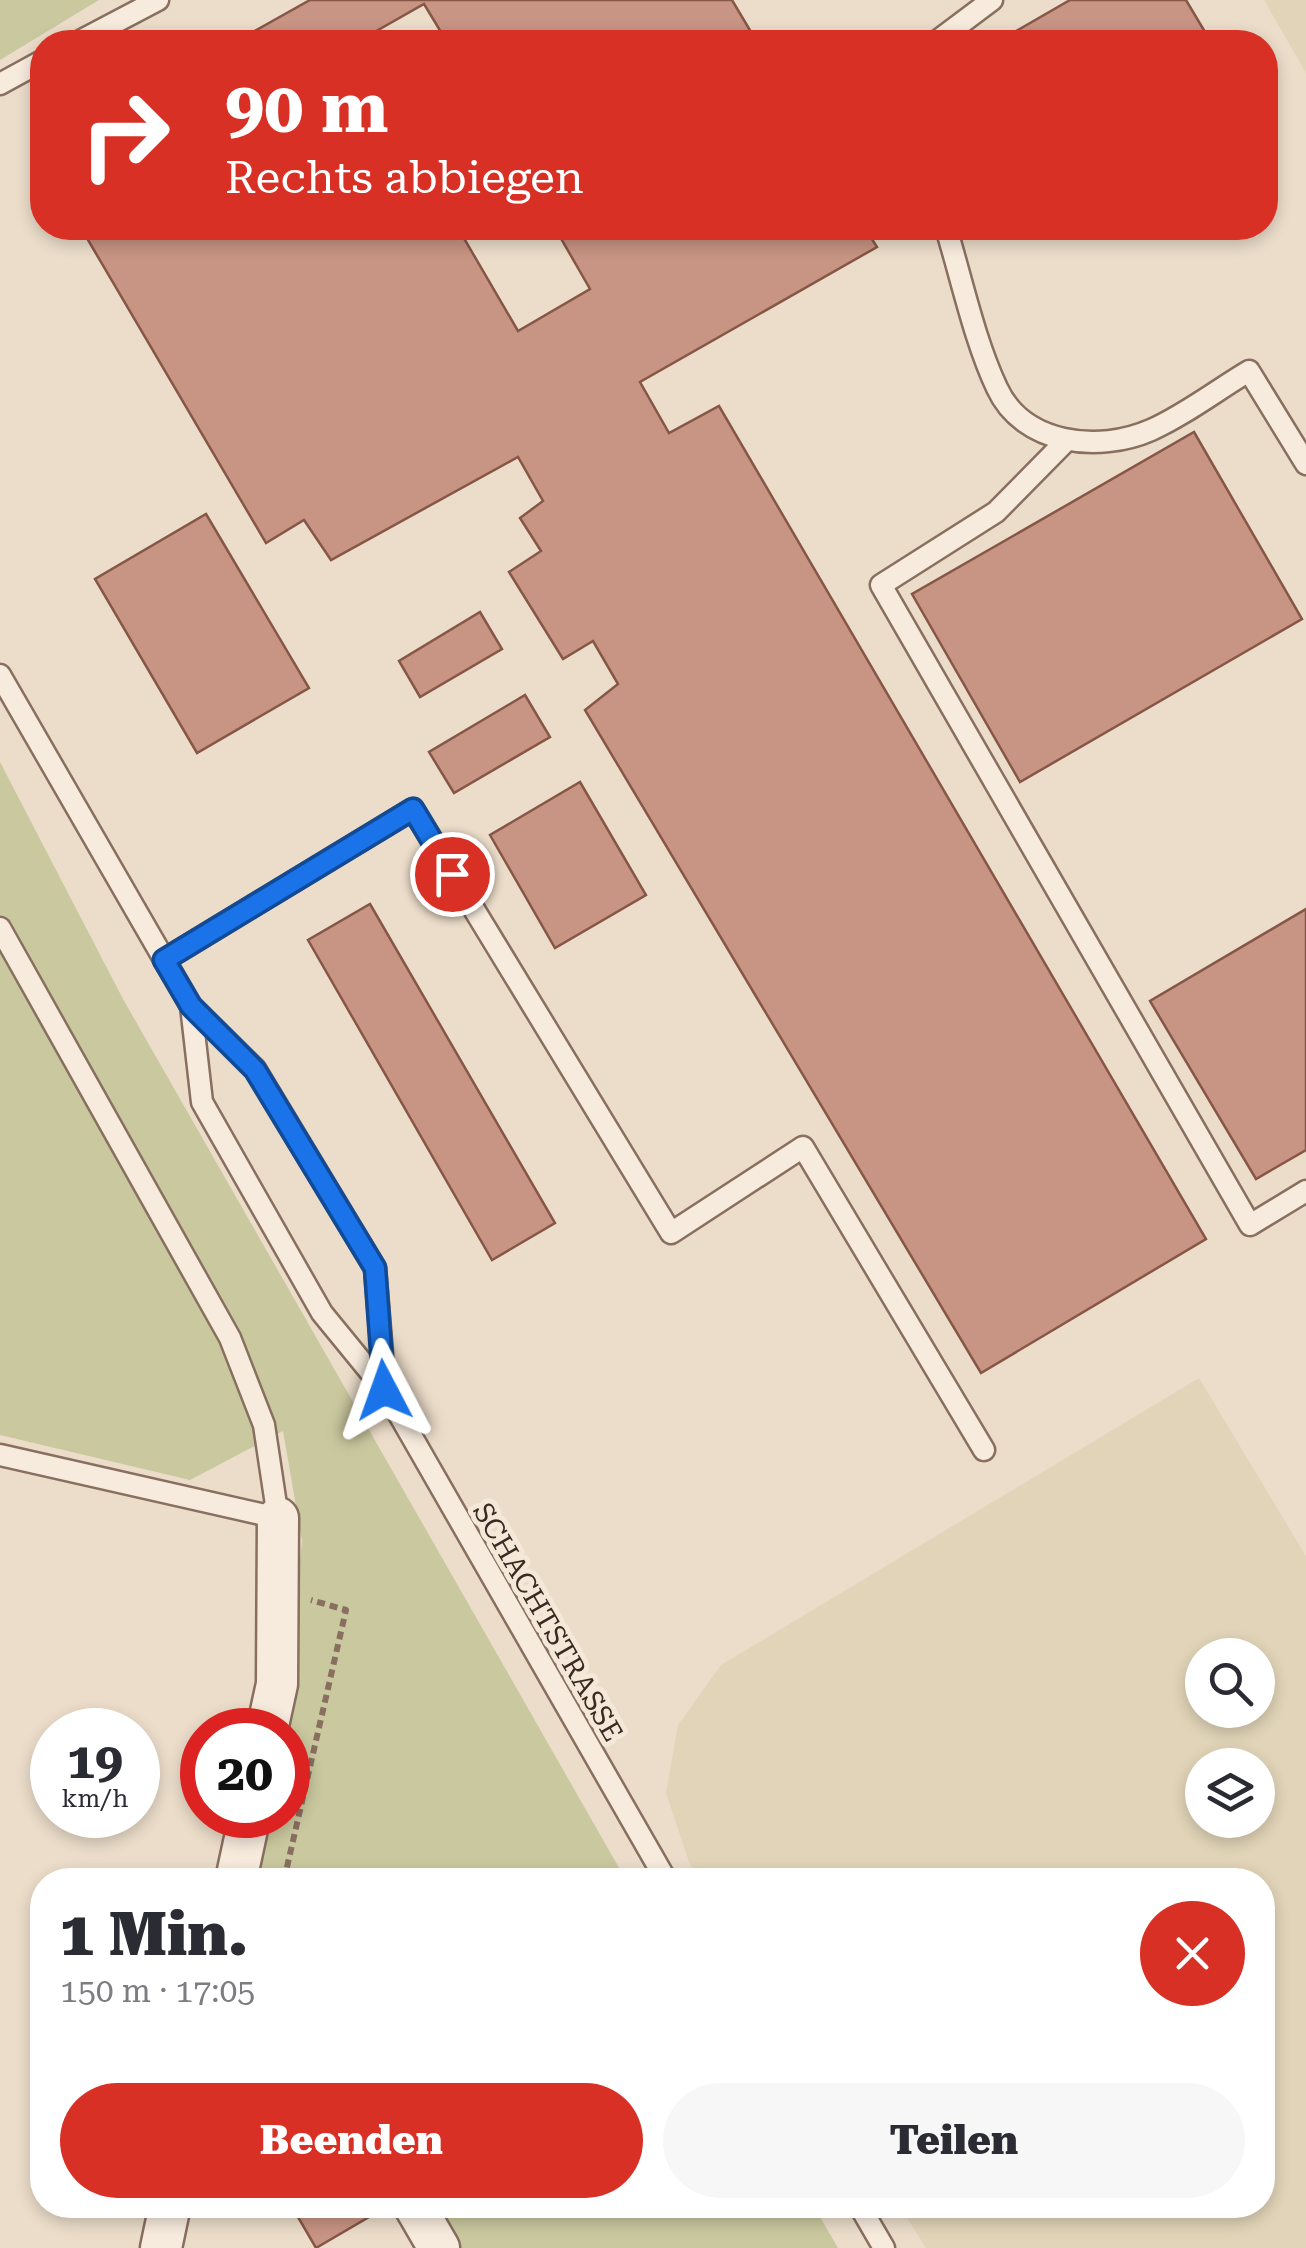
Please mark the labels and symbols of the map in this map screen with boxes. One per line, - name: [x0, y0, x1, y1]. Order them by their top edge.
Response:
- pin: [410, 832, 495, 917]
- position arrow: [332, 1338, 436, 1442]
- street label: SCHACHTSTRASSE: [466, 1497, 630, 1747]
- speed limit sign: 20: [180, 1708, 310, 1838]

